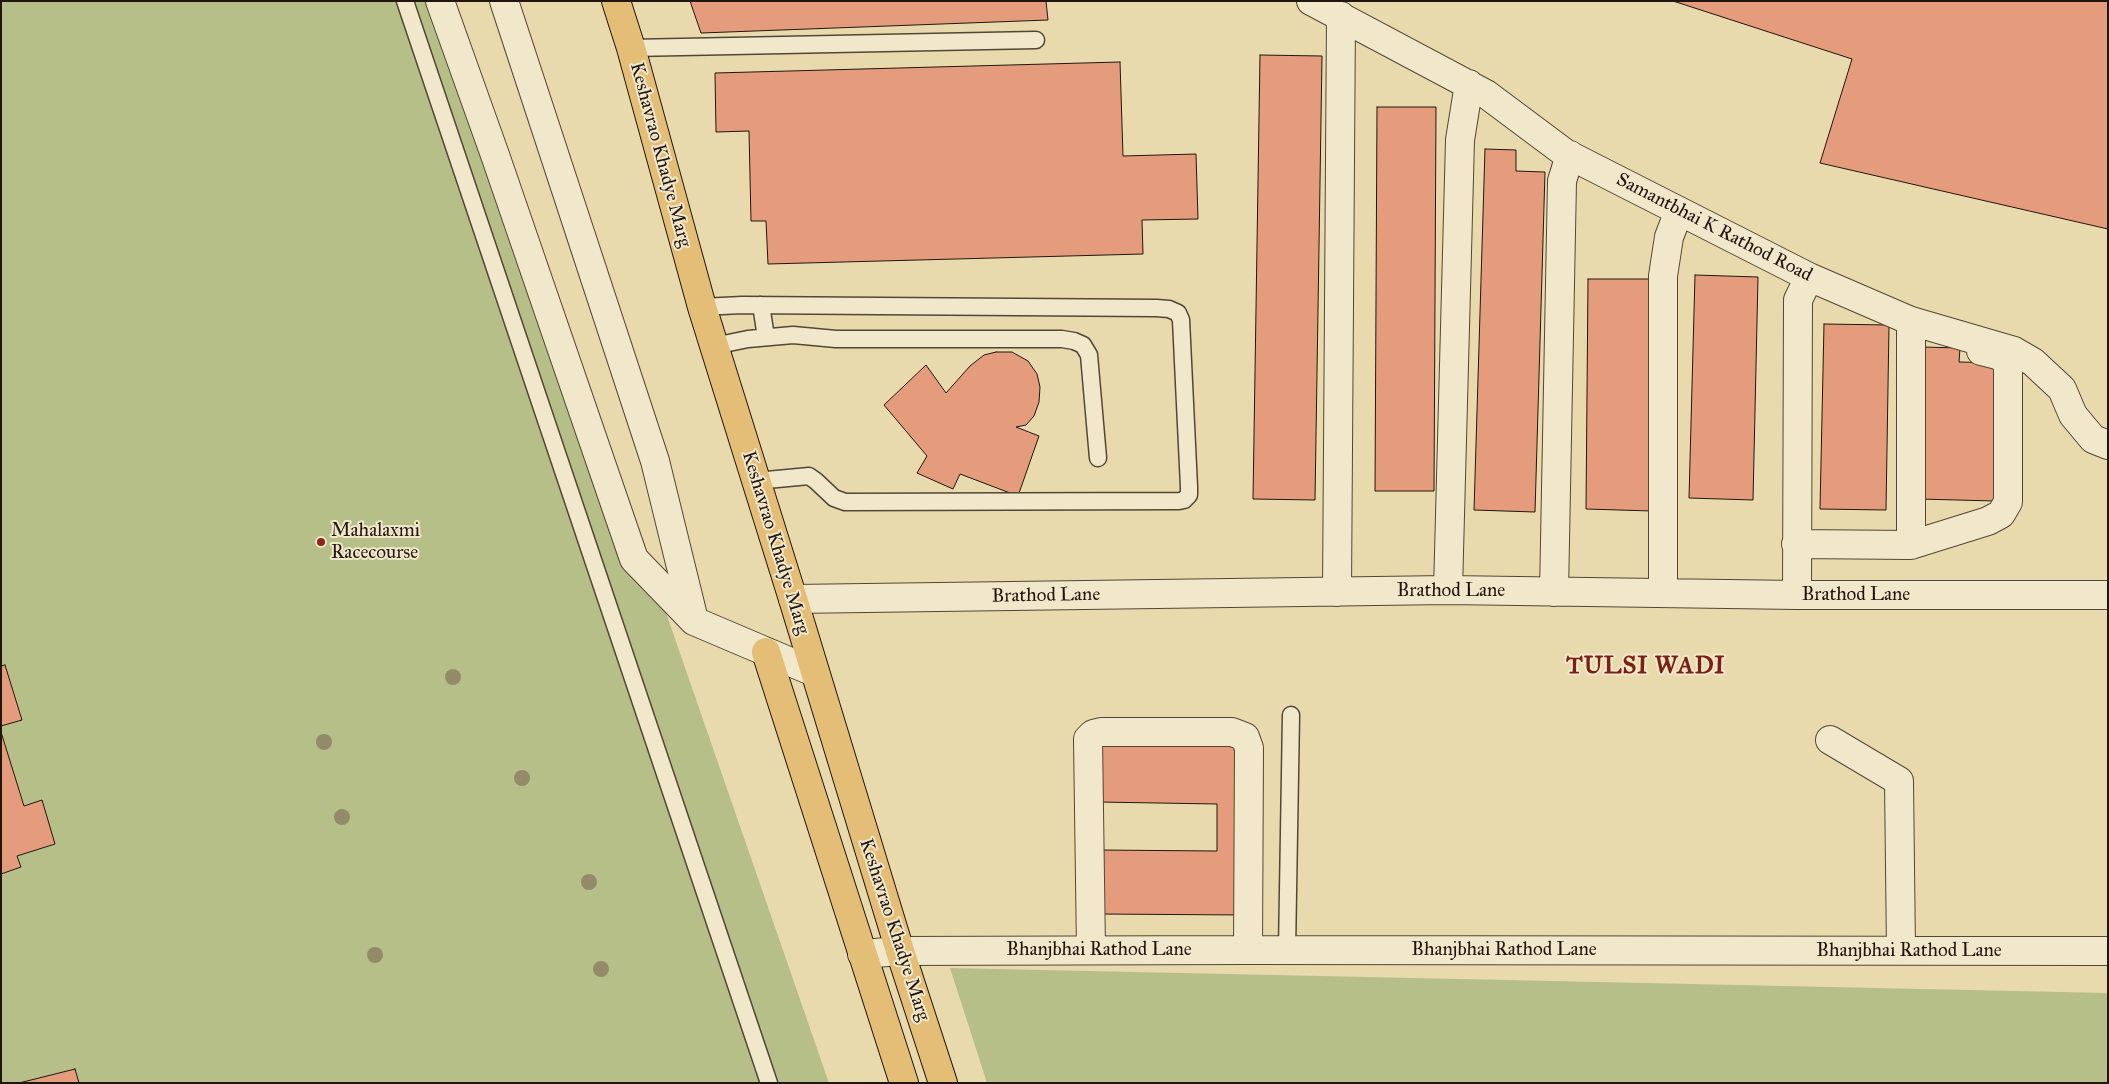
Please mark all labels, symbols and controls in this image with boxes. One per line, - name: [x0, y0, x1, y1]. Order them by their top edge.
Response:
- street label: Keshavrao Khadye Marg: [624, 60, 696, 250]
- street label: Samantbhai K Rathod Road: [1612, 169, 1816, 287]
- street label: Keshavrao Khadye Marg: [736, 449, 814, 637]
- place label: Mahalaxmi Racecourse: [331, 520, 420, 564]
- marker: Mahalaxmi Racecourse: [315, 536, 327, 548]
- street label: Brathod Lane: [1397, 580, 1505, 602]
- street label: Brathod Lane: [992, 584, 1100, 608]
- street label: Brathod Lane: [1802, 584, 1910, 606]
- district label: TULSI WADI: [1565, 653, 1727, 681]
- street label: Keshavrao Khadye Marg: [854, 836, 934, 1024]
- street label: Bhanjbhai Rathod Lane: [1006, 939, 1192, 961]
- street label: Bhanjbhai Rathod Lane: [1411, 939, 1597, 961]
- street label: Bhanjbhai Rathod Lane: [1816, 940, 2002, 962]

